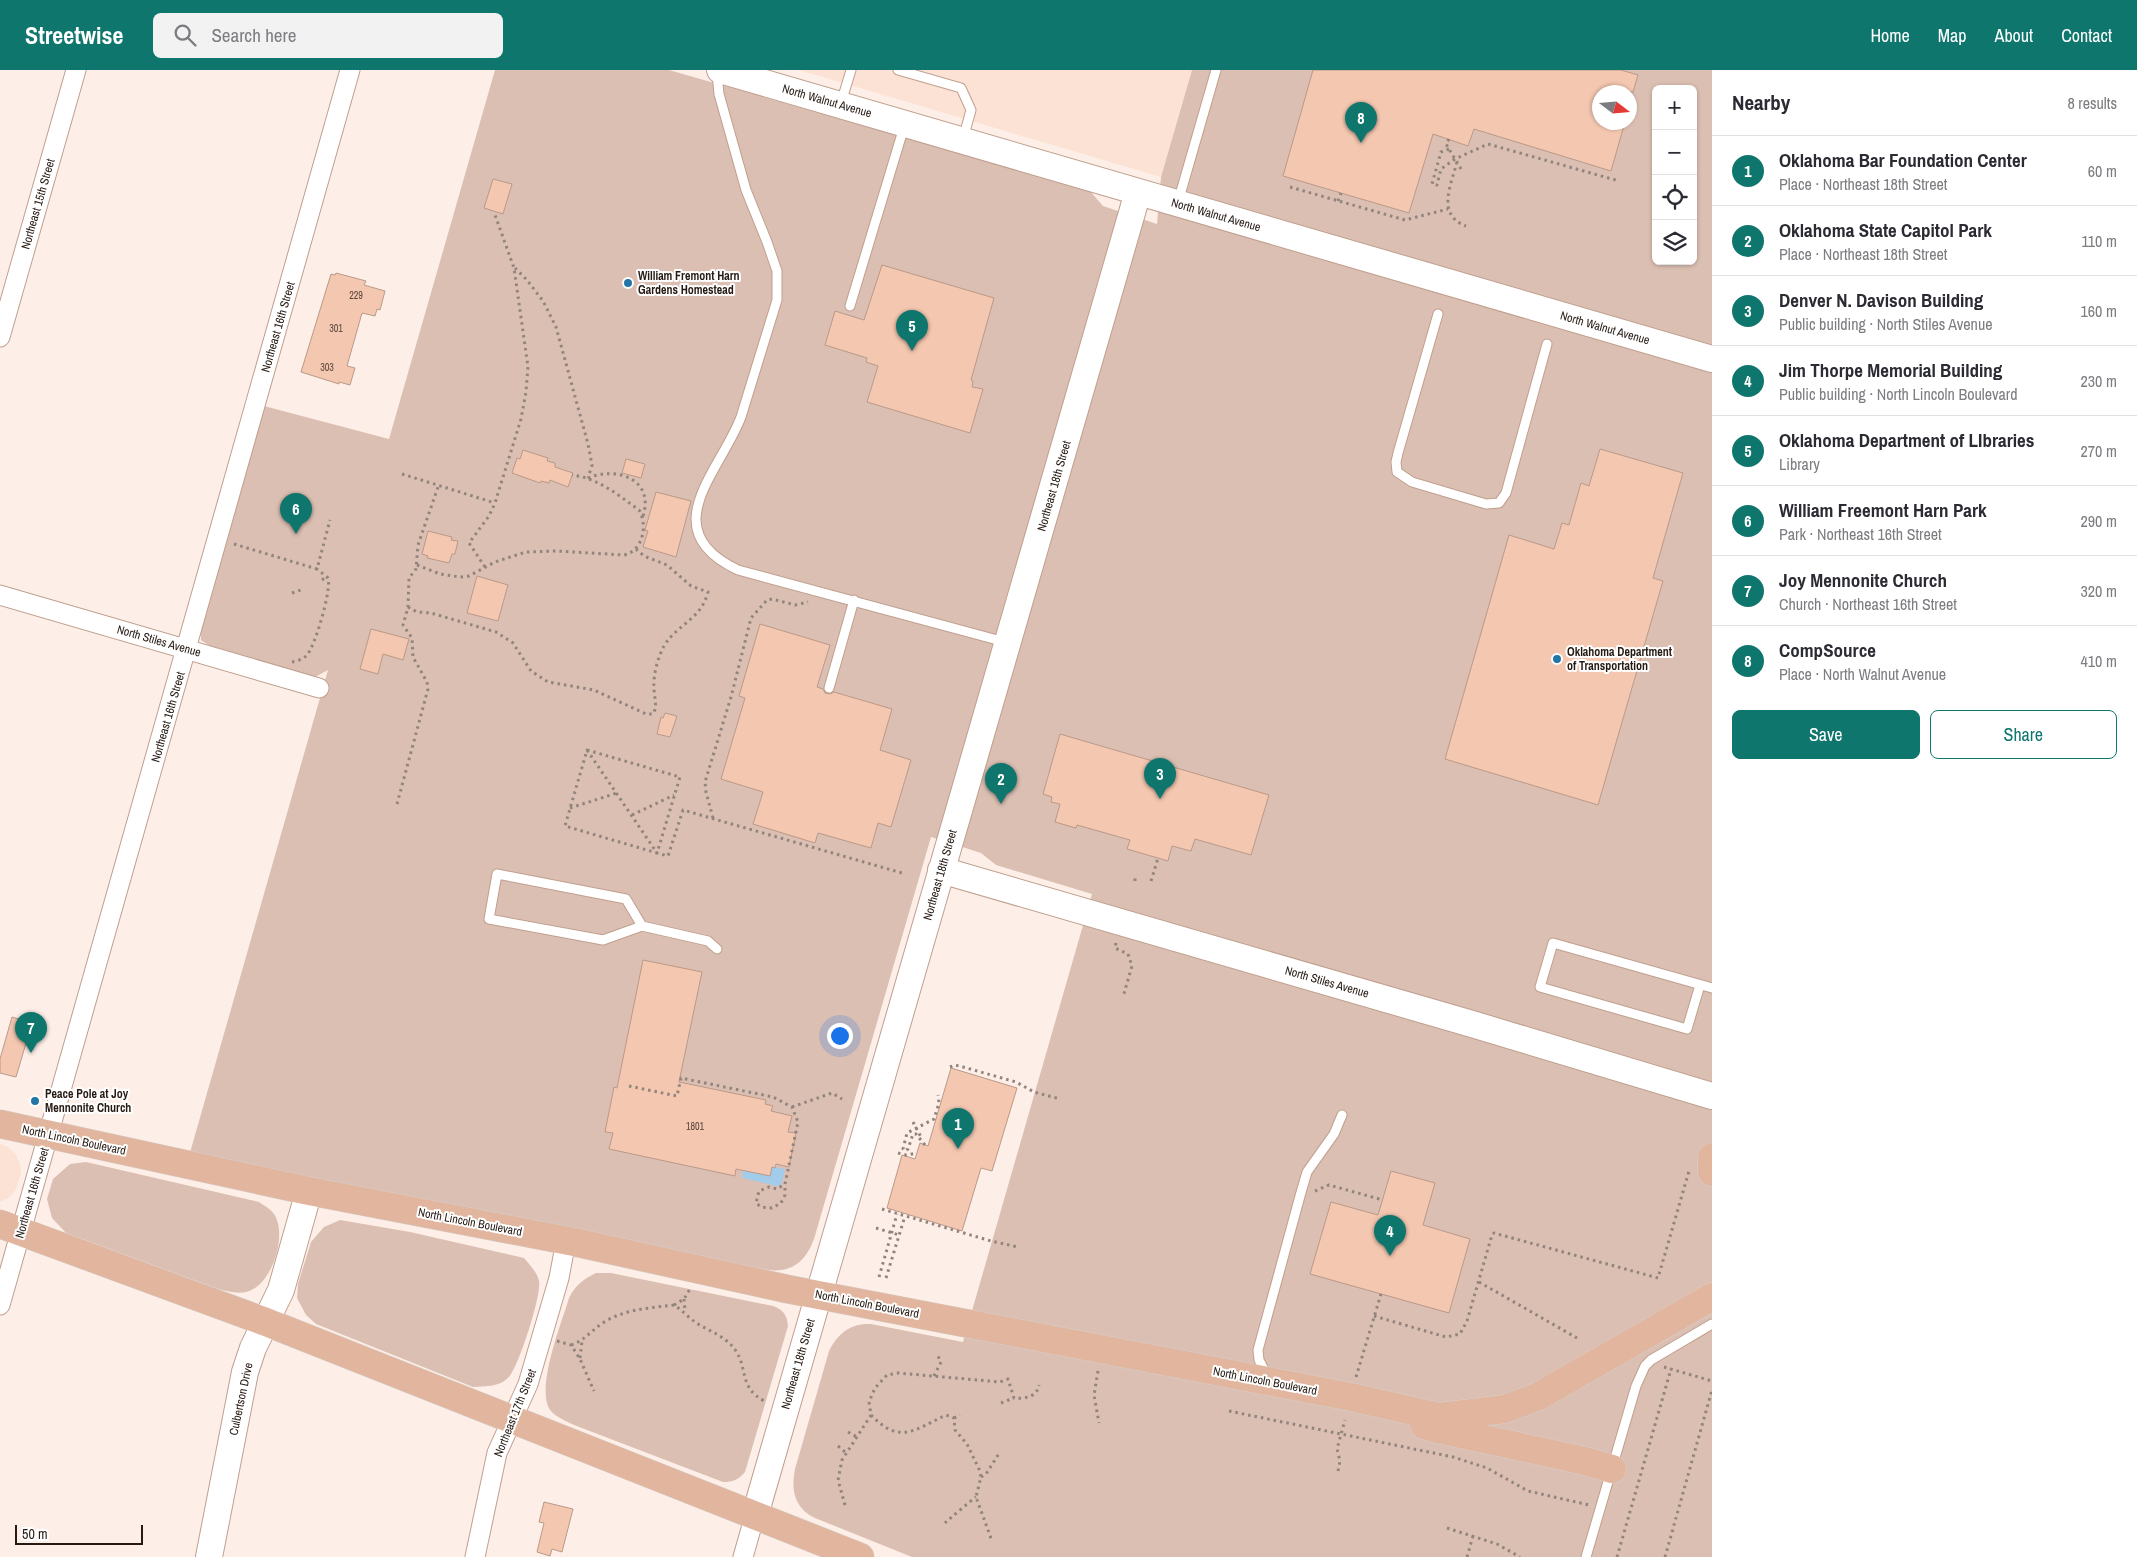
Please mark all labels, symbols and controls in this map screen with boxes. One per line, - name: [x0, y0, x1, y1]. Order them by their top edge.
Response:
- search box: [153, 13, 503, 58]
- text: Streetwise: [25, 19, 123, 51]
- icon: search: [171, 21, 199, 49]
- text: Search here: [211, 22, 296, 48]
- text: Home: [1870, 23, 1910, 48]
- text: Map: [1938, 23, 1967, 48]
- text: About: [1995, 23, 2033, 48]
- text: Contact: [2061, 23, 2112, 48]
- street label: North Walnut Avenue: [780, 81, 874, 121]
- north arrow: [1592, 85, 1637, 130]
- map controls: [1652, 85, 1697, 265]
- button: +: [1652, 85, 1697, 130]
- text: Nearby: [1732, 88, 1790, 117]
- text: 8 results: [2067, 92, 2117, 114]
- pin: 8: [1345, 102, 1377, 143]
- button: −: [1652, 130, 1697, 175]
- text: Oklahoma Bar Foundation Center: [1779, 147, 2027, 173]
- street label: Northeast 15th Street: [17, 157, 59, 251]
- text: 1: [1744, 160, 1752, 182]
- text: 60 m: [2088, 160, 2117, 182]
- text: Place · Northeast 18th Street: [1779, 173, 1947, 195]
- button: locate: [1652, 175, 1697, 220]
- street label: North Walnut Avenue: [1169, 195, 1263, 235]
- text: Oklahoma State Capitol Park: [1779, 217, 1992, 243]
- button: layers: [1652, 220, 1697, 265]
- text: 2: [1744, 230, 1752, 252]
- text: 110 m: [2081, 230, 2117, 252]
- text: Place · Northeast 18th Street: [1779, 243, 1947, 265]
- place label: William Fremont Harn Gardens Homestead: [638, 268, 740, 298]
- marker: William Fremont Harn Gardens Homestead: [622, 277, 634, 289]
- street label: Northeast 16th Street: [257, 280, 299, 374]
- text: Denver N. Davison Building: [1779, 287, 1983, 313]
- house number: 229: [349, 289, 363, 302]
- text: 3: [1744, 300, 1752, 322]
- text: 160 m: [2081, 300, 2117, 322]
- street label: North Walnut Avenue: [1558, 308, 1652, 348]
- pin: 5: [896, 310, 928, 351]
- text: Public building · North Stiles Avenue: [1779, 313, 1993, 335]
- house number: 301: [329, 322, 343, 335]
- text: Jim Thorpe Memorial Building: [1779, 357, 2002, 383]
- house number: 303: [320, 361, 334, 374]
- text: 4: [1744, 370, 1752, 392]
- text: 230 m: [2081, 370, 2117, 392]
- text: Public building · North Lincoln Boulevard: [1779, 383, 2018, 405]
- text: Oklahoma Department of LIbraries: [1779, 427, 2034, 453]
- street label: Northeast 18th Street: [1033, 439, 1075, 533]
- text: 5: [1744, 440, 1752, 462]
- text: 270 m: [2081, 440, 2117, 462]
- text: Library: [1779, 453, 1820, 475]
- pin: 6: [280, 493, 312, 534]
- text: William Freemont Harn Park: [1779, 497, 1987, 523]
- text: 6: [1744, 510, 1752, 532]
- text: 290 m: [2081, 510, 2117, 532]
- text: Park · Northeast 16th Street: [1779, 523, 1942, 545]
- text: Joy Mennonite Church: [1779, 567, 1947, 593]
- text: 7: [1744, 580, 1752, 602]
- text: 320 m: [2081, 580, 2117, 602]
- text: Church · Northeast 16th Street: [1779, 593, 1957, 615]
- street label: North Stiles Avenue: [115, 621, 203, 661]
- text: CompSource: [1779, 637, 1876, 663]
- place label: Oklahoma Department of Transportation: [1567, 644, 1673, 674]
- text: 8: [1744, 650, 1752, 672]
- text: 410 m: [2081, 650, 2117, 672]
- marker: Oklahoma Department of Transportation: [1551, 653, 1563, 665]
- text: Place · North Walnut Avenue: [1779, 663, 1946, 685]
- street label: Northeast 16th Street: [147, 670, 189, 764]
- button: Save: [1732, 710, 1920, 759]
- button: Share: [1930, 710, 2117, 759]
- pin: 3: [1144, 758, 1176, 799]
- pin: 2: [985, 763, 1017, 804]
- street label: Northeast 18th Street: [919, 828, 961, 922]
- street label: North Stiles Avenue: [1283, 962, 1371, 1002]
- pin: 7: [15, 1012, 47, 1053]
- your location: [827, 1023, 853, 1049]
- place label: Peace Pole at Joy Mennonite Church: [45, 1086, 131, 1116]
- marker: Peace Pole at Joy Mennonite Church: [29, 1095, 41, 1107]
- pin: 1: [942, 1108, 974, 1149]
- house number: 1801: [686, 1120, 705, 1133]
- street label: North Lincoln Boulevard: [21, 1121, 127, 1159]
- street label: Northeast 16th Street: [11, 1146, 53, 1240]
- street label: North Lincoln Boulevard: [417, 1204, 523, 1240]
- pin: 4: [1374, 1215, 1406, 1256]
- street label: North Lincoln Boulevard: [814, 1286, 920, 1322]
- street label: Northeast 18th Street: [777, 1317, 819, 1411]
- street label: Culbertson Drive: [225, 1361, 257, 1437]
- street label: North Lincoln Boulevard: [1212, 1363, 1318, 1399]
- street label: Northeast 17th Street: [490, 1366, 540, 1459]
- scale bar: [15, 1522, 142, 1545]
- text: 50 m: [22, 1525, 48, 1543]

